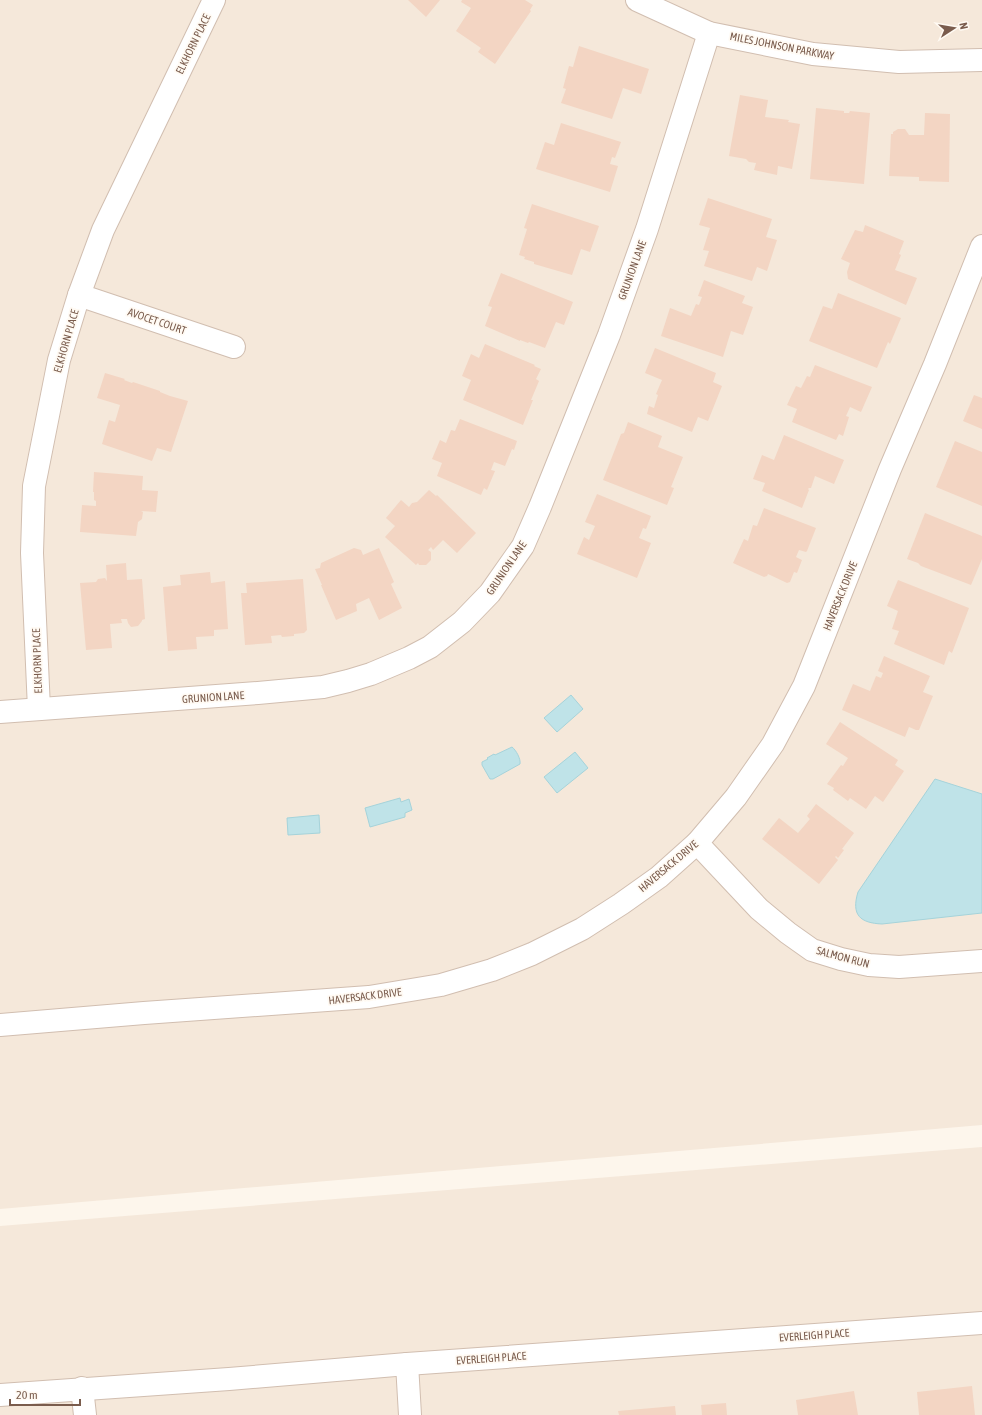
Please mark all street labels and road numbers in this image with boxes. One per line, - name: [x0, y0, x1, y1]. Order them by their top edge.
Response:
- street label: ELKHORN PLACE: [173, 12, 213, 76]
- street label: MILES JOHNSON PARKWAY: [729, 30, 835, 62]
- street label: GRUNION LANE: [616, 238, 648, 301]
- street label: AVOCET COURT: [126, 305, 188, 337]
- street label: ELKHORN PLACE: [51, 308, 81, 374]
- street label: GRUNION LANE: [484, 539, 529, 597]
- street label: HAVERSACK DRIVE: [821, 559, 859, 632]
- street label: ELKHORN PLACE: [30, 628, 44, 694]
- street label: GRUNION LANE: [181, 689, 245, 705]
- street label: HAVERSACK DRIVE: [636, 838, 700, 894]
- street label: SALMON RUN: [815, 944, 871, 970]
- street label: HAVERSACK DRIVE: [328, 986, 403, 1006]
- street label: EVERLEIGH PLACE: [778, 1327, 850, 1343]
- street label: EVERLEIGH PLACE: [455, 1350, 527, 1366]

